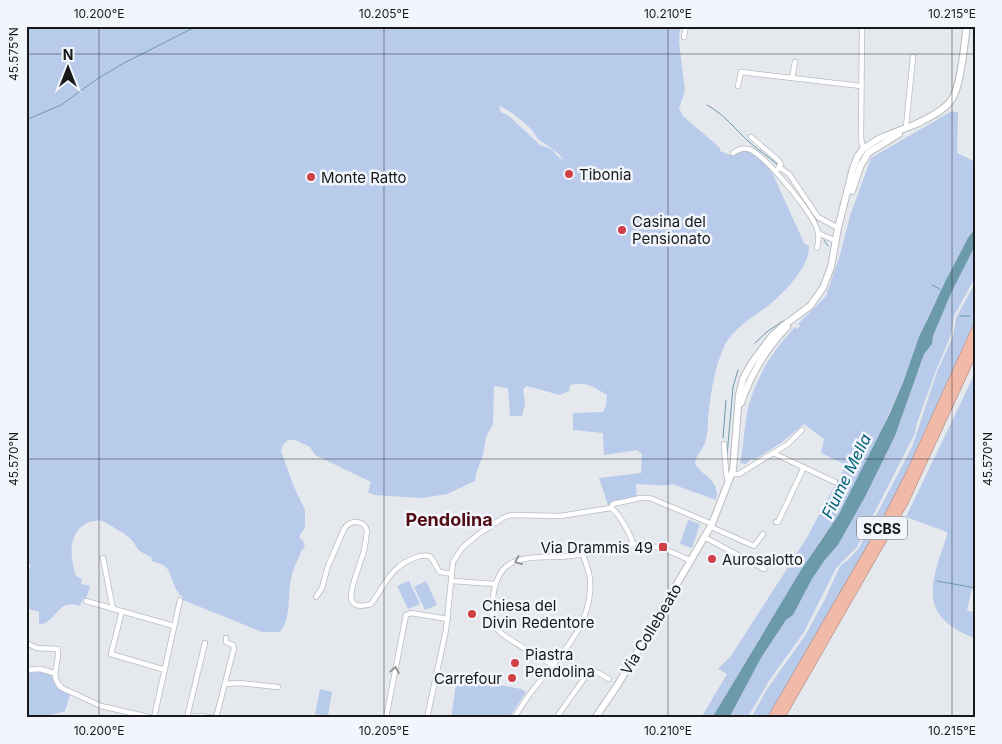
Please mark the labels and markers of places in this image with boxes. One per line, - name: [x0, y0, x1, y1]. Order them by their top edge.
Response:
- place label: Tibonia: [579, 165, 631, 184]
- place label: Monte Ratto: [321, 168, 406, 187]
- marker: Tibonia: [563, 168, 575, 180]
- marker: Monte Ratto: [305, 171, 317, 183]
- place label: Casina del Pensionato: [632, 212, 711, 248]
- marker: Casina del Pensionato: [616, 224, 628, 236]
- place label: Via Drammis 49: [540, 538, 653, 557]
- marker: Via Drammis 49: [657, 541, 669, 553]
- place label: Aurosalotto: [722, 550, 803, 569]
- marker: Aurosalotto: [706, 553, 718, 565]
- place label: Chiesa del Divin Redentore: [482, 596, 594, 632]
- marker: Chiesa del Divin Redentore: [466, 608, 478, 620]
- place label: Piastra Pendolina: [525, 645, 595, 681]
- marker: Piastra Pendolina: [509, 657, 521, 669]
- place label: Carrefour: [434, 669, 502, 688]
- marker: Carrefour: [506, 672, 518, 684]

